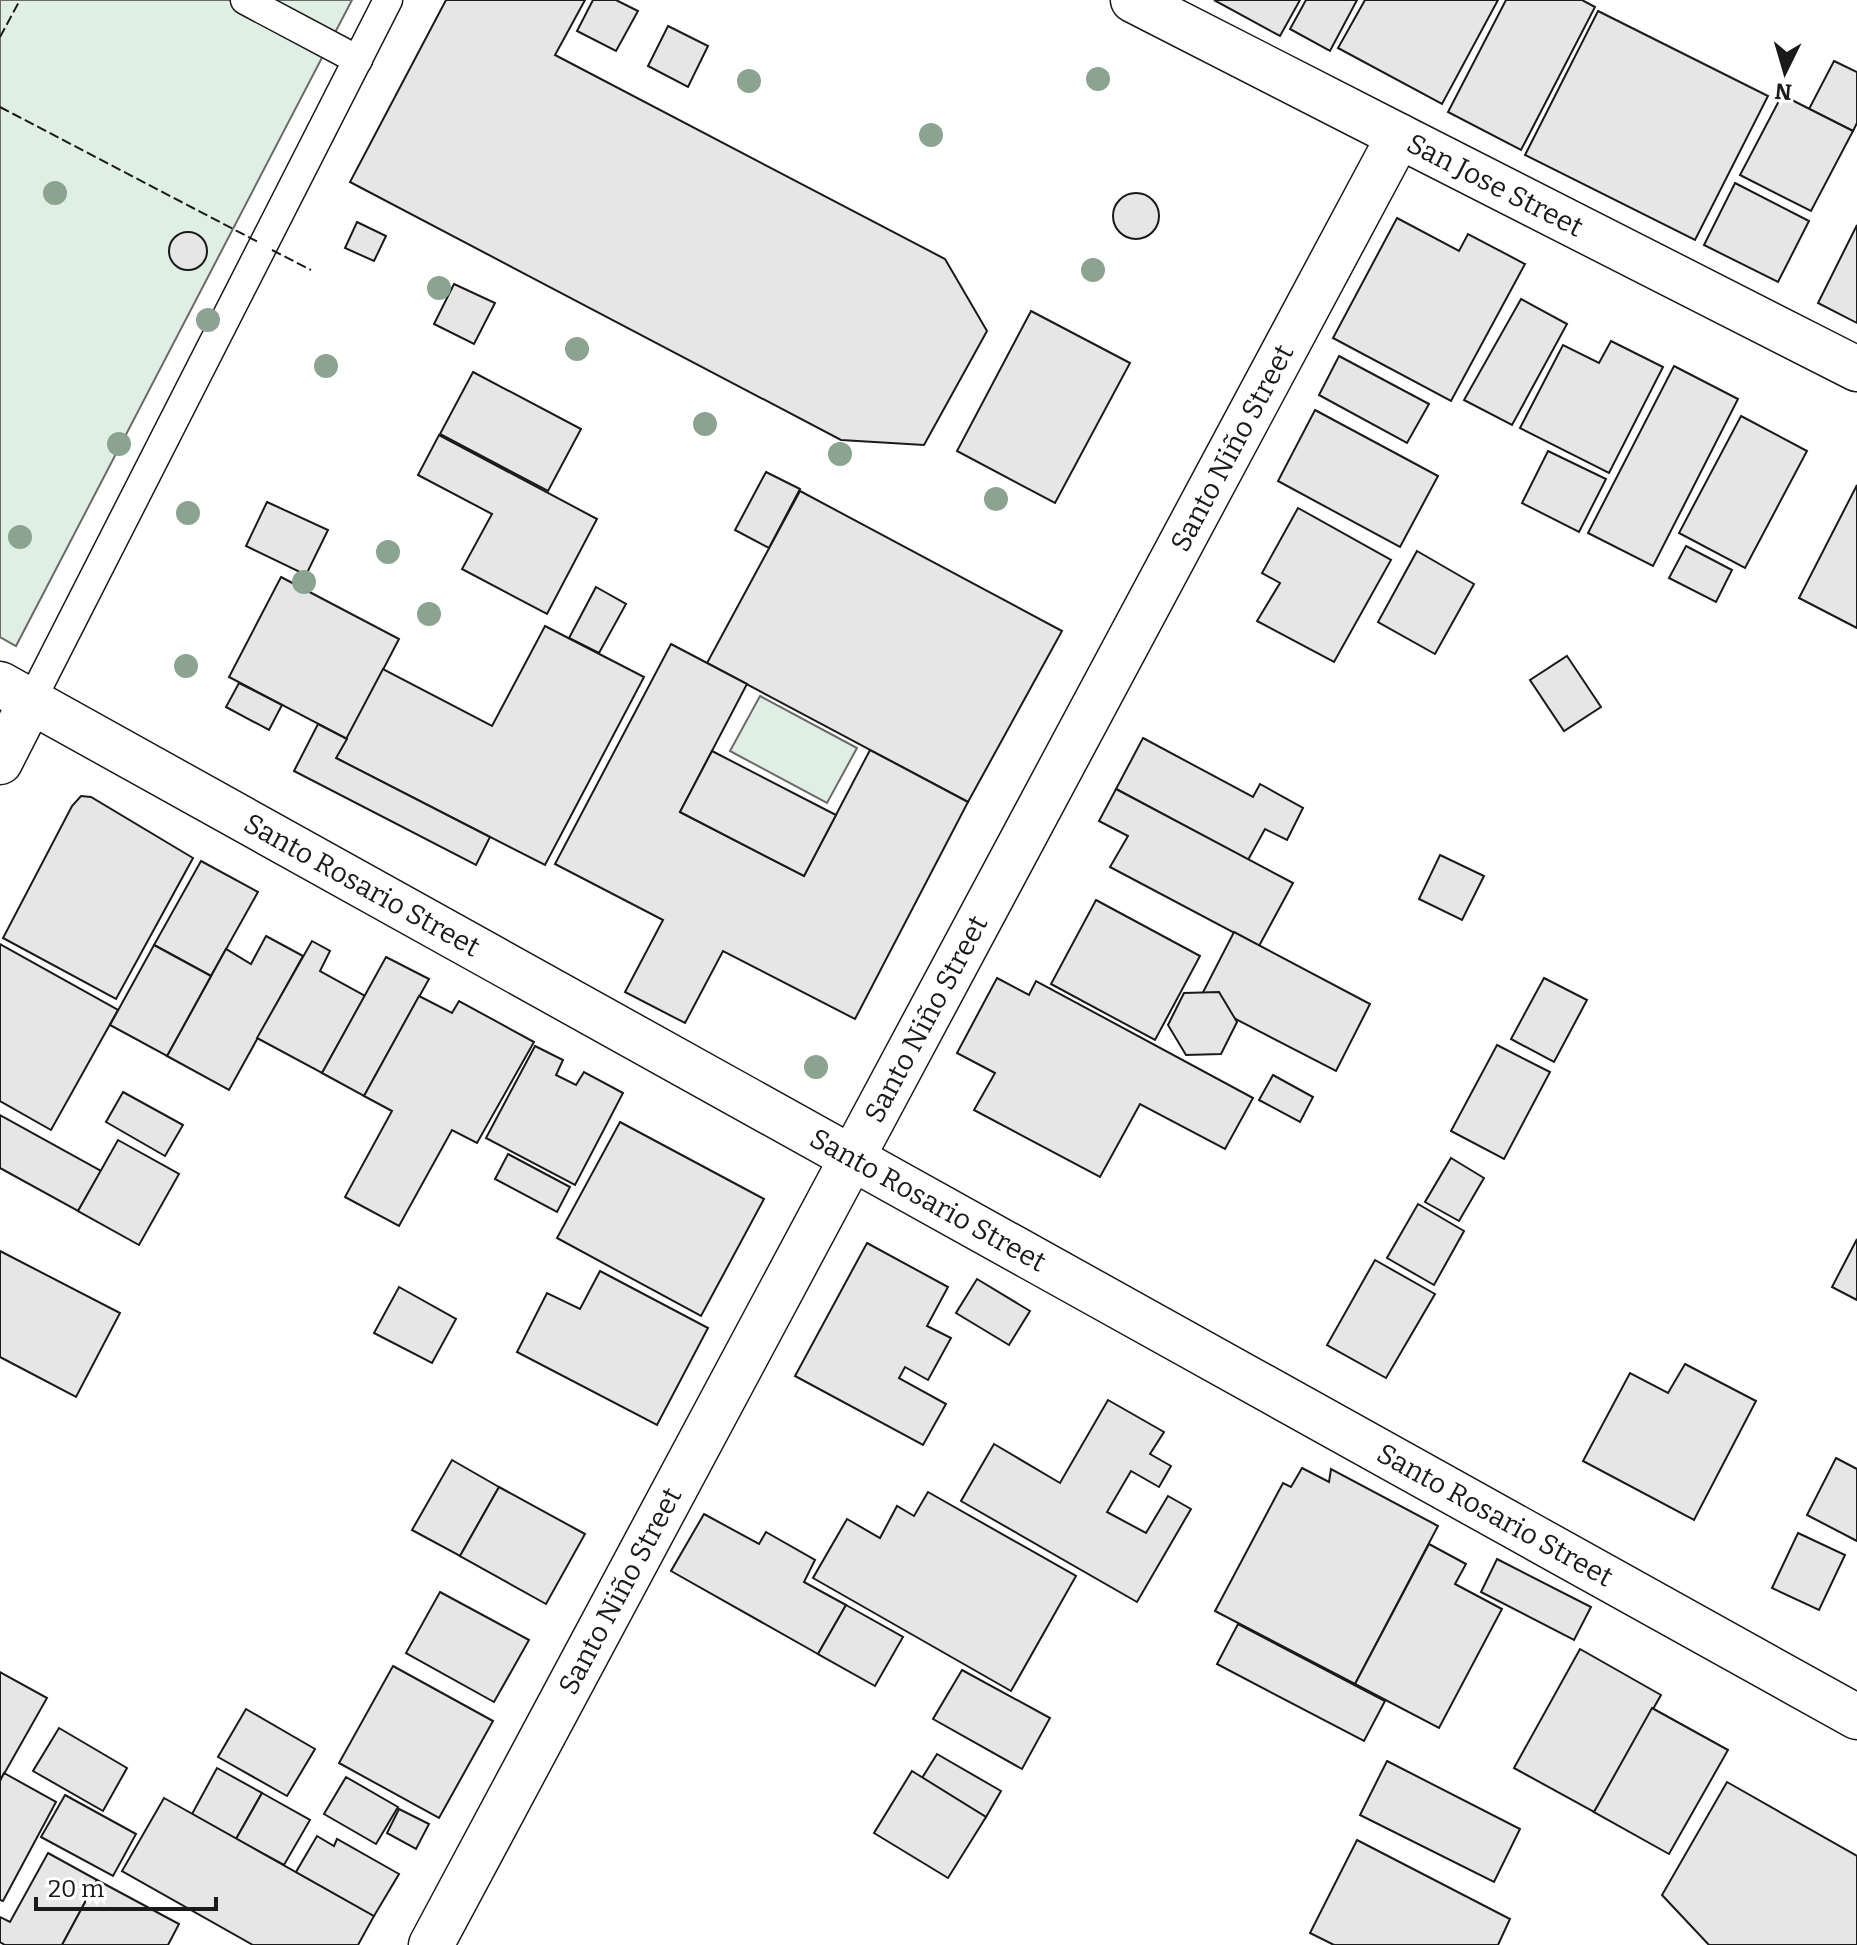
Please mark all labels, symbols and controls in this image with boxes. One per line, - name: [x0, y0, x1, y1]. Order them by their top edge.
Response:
- north arrow: [1745, 32, 1825, 112]
- text: N: [1774, 77, 1793, 106]
- street label: San Jose Street: [1401, 126, 1589, 244]
- street label: Santo Niño Street: [1164, 339, 1300, 557]
- street label: Santo Rosario Street: [238, 806, 486, 964]
- street label: Santo Niño Street: [858, 910, 994, 1128]
- street label: Santo Rosario Street: [804, 1121, 1052, 1279]
- street label: Santo Rosario Street: [1371, 1436, 1619, 1594]
- street label: Santo Niño Street: [552, 1482, 688, 1700]
- scale bar: [36, 1861, 216, 1911]
- text: 20 m: [48, 1875, 104, 1903]

